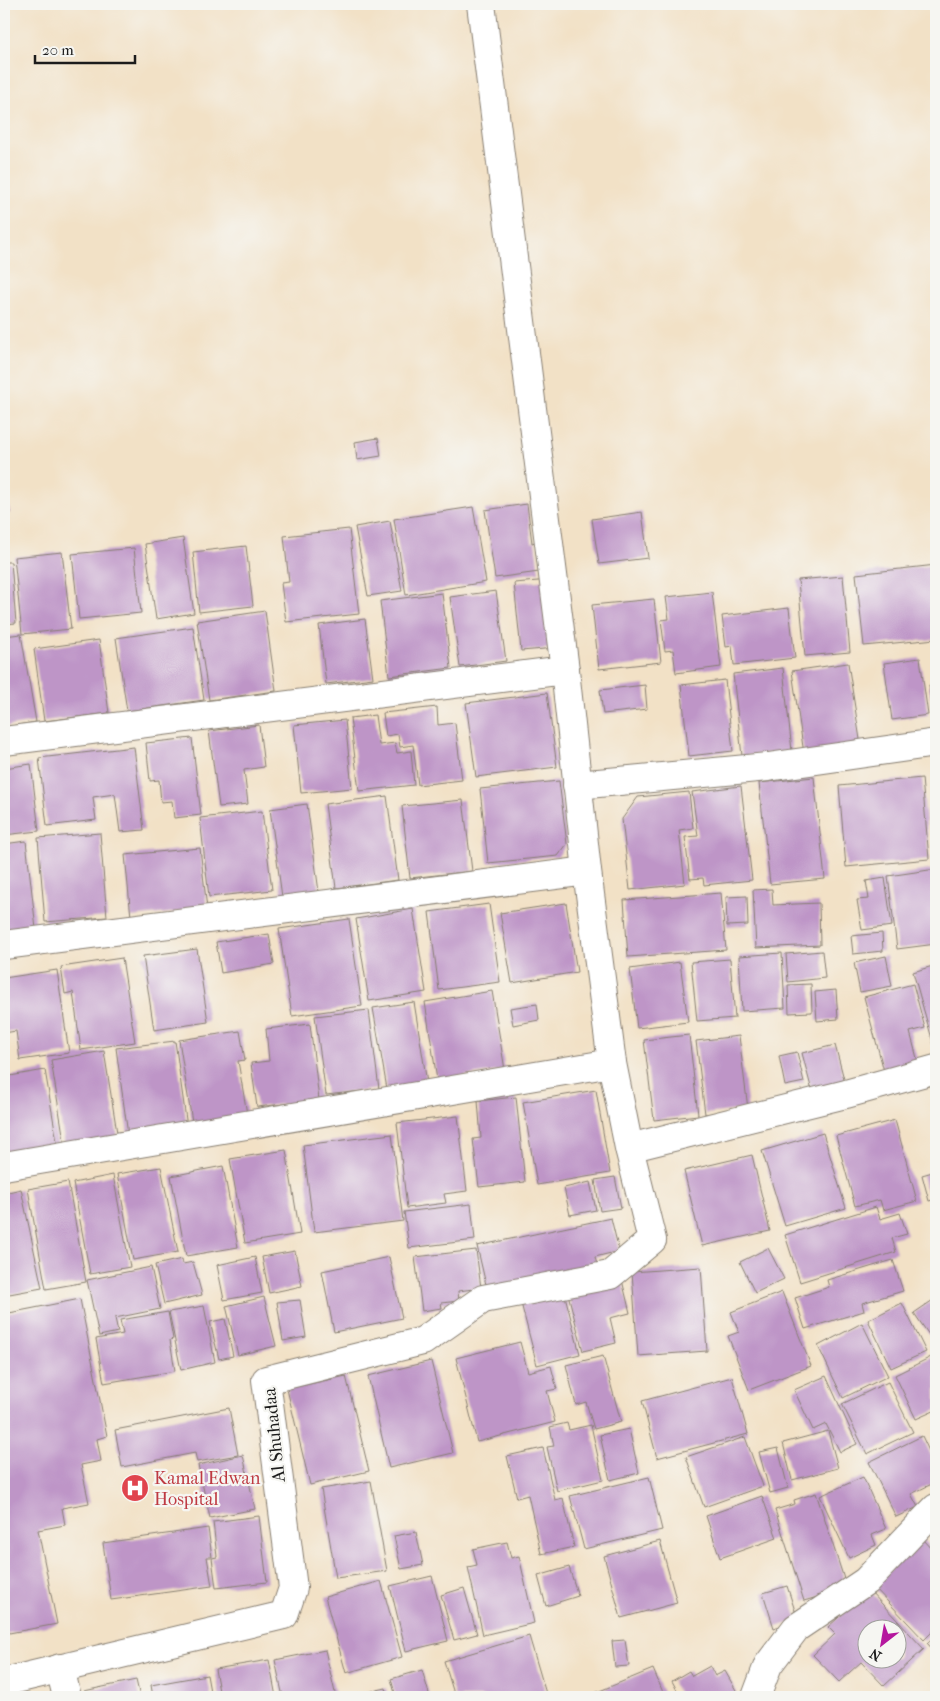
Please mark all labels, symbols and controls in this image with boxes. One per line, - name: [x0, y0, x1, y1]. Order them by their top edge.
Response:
- scale bar: [35, 32, 135, 64]
- text: 20 m: [42, 41, 74, 59]
- street label: Al Shuhadaa: [259, 1386, 290, 1484]
- place label: Kamal Edwan Hospital: [154, 1468, 261, 1510]
- hospital icon: Kamal Edwan Hospital: [120, 1473, 150, 1503]
- north arrow: [858, 1618, 908, 1668]
- text: N: [866, 1644, 884, 1665]

